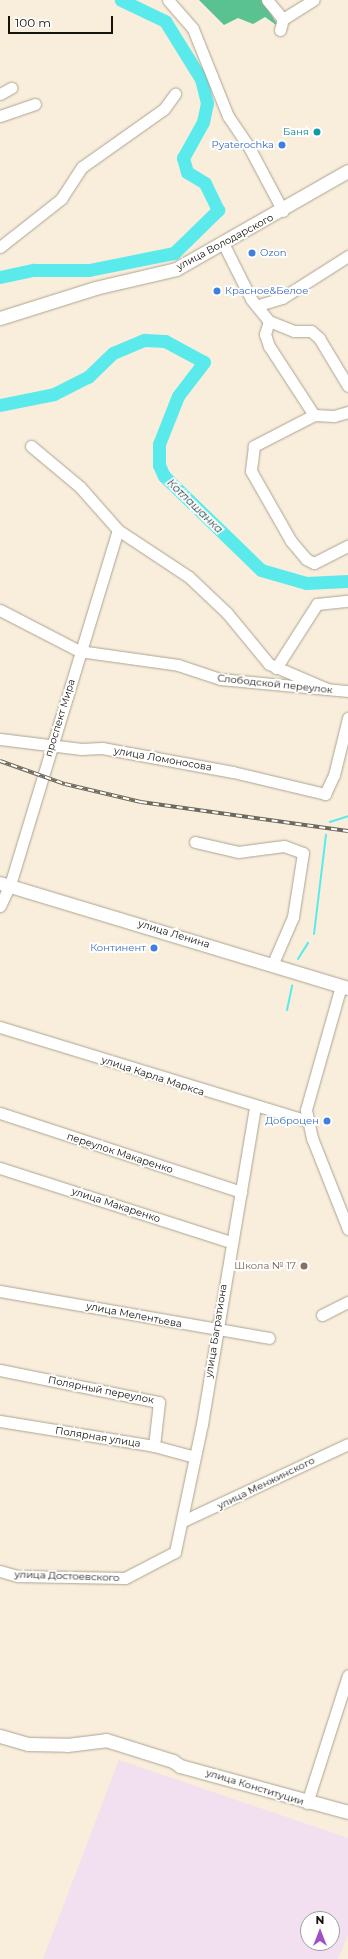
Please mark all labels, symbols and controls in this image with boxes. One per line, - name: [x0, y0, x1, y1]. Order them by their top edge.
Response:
- scale bar: [10, 8, 115, 34]
- text: 100 m: [15, 15, 51, 30]
- place label: Баня: [283, 126, 309, 138]
- marker: Баня: [312, 127, 322, 137]
- place label: Pyaterochka: [212, 139, 274, 151]
- marker: Pyaterochka: [277, 140, 287, 150]
- street label: улица Володарского: [174, 211, 276, 273]
- place label: Ozon: [260, 247, 286, 259]
- marker: Ozon: [247, 248, 257, 258]
- place label: Красное&Белое: [225, 285, 308, 297]
- marker: Красное&Белое: [212, 286, 222, 296]
- water label: Котлашанка: [164, 476, 226, 536]
- street label: Слободской переулок: [217, 672, 333, 696]
- street label: проспект Мира: [42, 678, 78, 758]
- street label: улица Ломоносова: [113, 744, 213, 774]
- street label: улица Ленина: [137, 917, 211, 951]
- place label: Континент: [90, 942, 146, 954]
- marker: Континент: [149, 943, 159, 953]
- street label: улица Карла Маркса: [100, 1054, 206, 1098]
- place label: Доброцен: [265, 1115, 319, 1127]
- marker: Доброцен: [322, 1116, 332, 1126]
- street label: переулок Макаренко: [65, 1130, 175, 1176]
- street label: улица Макаренко: [70, 1185, 162, 1225]
- place label: Школа № 17: [234, 1260, 296, 1272]
- marker: Школа № 17: [299, 1261, 309, 1271]
- street label: улица Багратиона: [203, 1283, 229, 1379]
- street label: улица Мелентьева: [85, 1300, 183, 1330]
- street label: Полярный переулок: [47, 1374, 155, 1406]
- street label: Полярная улица: [54, 1424, 142, 1450]
- street label: улица Менжинского: [215, 1454, 317, 1512]
- street label: улица Достоевского: [14, 1568, 120, 1584]
- street label: улица Конституции: [205, 1766, 305, 1808]
- north arrow: [300, 1911, 340, 1951]
- text: N: [316, 1913, 324, 1927]

